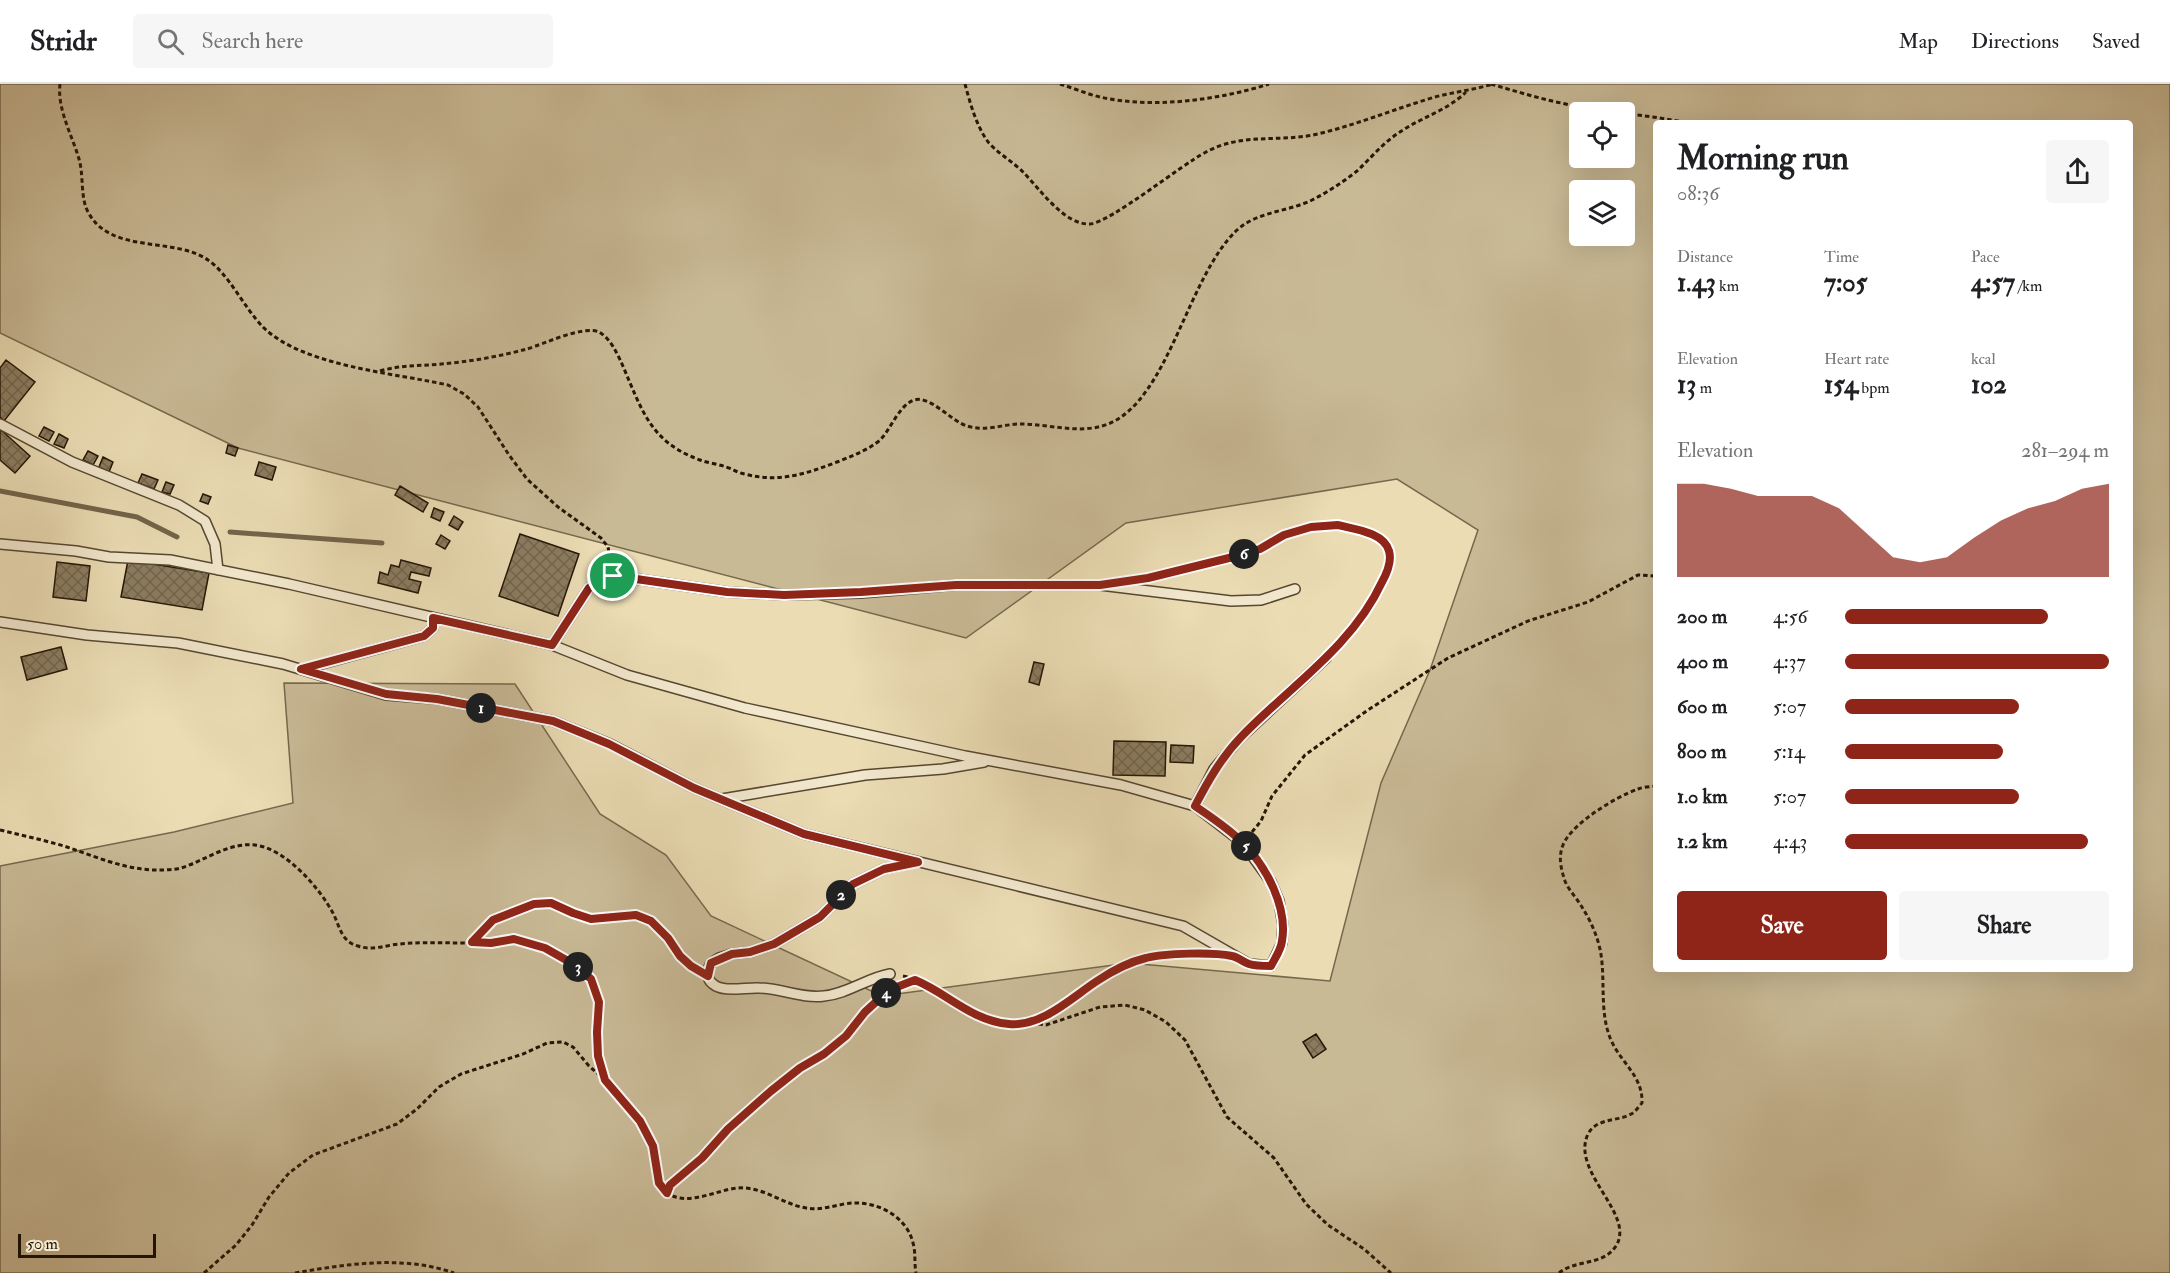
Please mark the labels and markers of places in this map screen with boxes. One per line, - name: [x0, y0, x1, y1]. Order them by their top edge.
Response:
- pin: 6: [1229, 539, 1259, 569]
- pin: [587, 550, 638, 601]
- pin: 1: [466, 693, 496, 723]
- pin: 5: [1231, 831, 1261, 861]
- pin: 2: [826, 880, 856, 910]
- pin: 3: [563, 952, 593, 982]
- pin: 4: [871, 978, 901, 1008]

